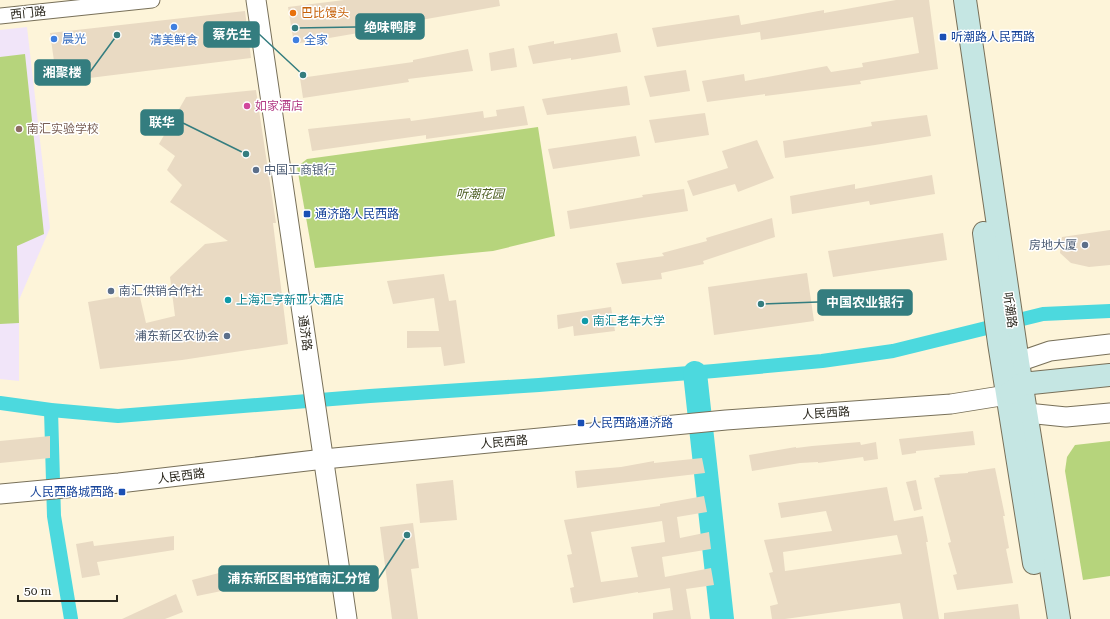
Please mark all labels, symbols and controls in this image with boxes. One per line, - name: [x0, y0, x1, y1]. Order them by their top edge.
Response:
- street label: 西门路: [9, 4, 47, 22]
- place label: 巴比馒头: [301, 6, 349, 20]
- marker: 巴比馒头: [288, 8, 298, 18]
- callout: 绝味鸭脖: [356, 14, 424, 39]
- text: 绝味鸭脖: [364, 20, 416, 35]
- marker: 清美鲜食: [169, 22, 179, 32]
- callout: 蔡先生: [204, 22, 259, 47]
- text: 蔡先生: [212, 27, 252, 42]
- place label: 听潮路人民西路: [951, 30, 1035, 44]
- place label: 晨光: [62, 32, 86, 46]
- marker: 听潮路人民西路: [938, 32, 948, 42]
- place label: 清美鲜食: [150, 33, 198, 47]
- place label: 全家: [304, 33, 328, 47]
- marker: 晨光: [49, 34, 59, 44]
- marker: 全家: [291, 35, 301, 45]
- callout: 湘聚楼: [35, 60, 90, 85]
- text: 湘聚楼: [42, 65, 82, 80]
- place label: 如家酒店: [255, 99, 303, 113]
- marker: 如家酒店: [242, 101, 252, 111]
- callout: 联华: [141, 110, 183, 135]
- text: 联华: [149, 115, 175, 130]
- place label: 南汇实验学校: [27, 122, 99, 136]
- marker: 南汇实验学校: [14, 124, 24, 134]
- place label: 中国工商银行: [264, 163, 336, 177]
- marker: 中国工商银行: [251, 165, 261, 175]
- park label: 听潮花园: [456, 187, 506, 201]
- place label: 通济路人民西路: [315, 207, 399, 221]
- marker: 通济路人民西路: [302, 209, 312, 219]
- place label: 房地大厦: [1029, 238, 1077, 252]
- marker: 房地大厦: [1080, 240, 1090, 250]
- place label: 南汇供销合作社: [119, 284, 203, 298]
- marker: 南汇供销合作社: [106, 286, 116, 296]
- callout: 中国农业银行: [818, 290, 912, 315]
- street label: 听潮路: [1001, 291, 1019, 329]
- place label: 上海汇亨新亚大酒店: [236, 293, 344, 307]
- marker: 上海汇亨新亚大酒店: [223, 295, 233, 305]
- text: 中国农业银行: [826, 295, 904, 310]
- street label: 通济路: [296, 314, 314, 352]
- place label: 南汇老年大学: [593, 314, 665, 328]
- marker: 南汇老年大学: [580, 316, 590, 326]
- place label: 浦东新区农协会: [135, 329, 219, 343]
- marker: 浦东新区农协会: [222, 331, 232, 341]
- street label: 人民西路: [802, 404, 850, 422]
- place label: 人民西路通济路: [589, 416, 673, 430]
- marker: 人民西路通济路: [576, 418, 586, 428]
- street label: 人民西路: [479, 433, 529, 451]
- street label: 人民西路: [156, 466, 206, 486]
- place label: 人民西路城西路: [30, 485, 114, 499]
- marker: 人民西路城西路: [117, 487, 127, 497]
- callout: 浦东新区图书馆南汇分馆: [219, 566, 378, 591]
- text: 浦东新区图书馆南汇分馆: [227, 571, 371, 586]
- scale bar: [18, 577, 117, 603]
- text: 50 m: [24, 584, 51, 598]

